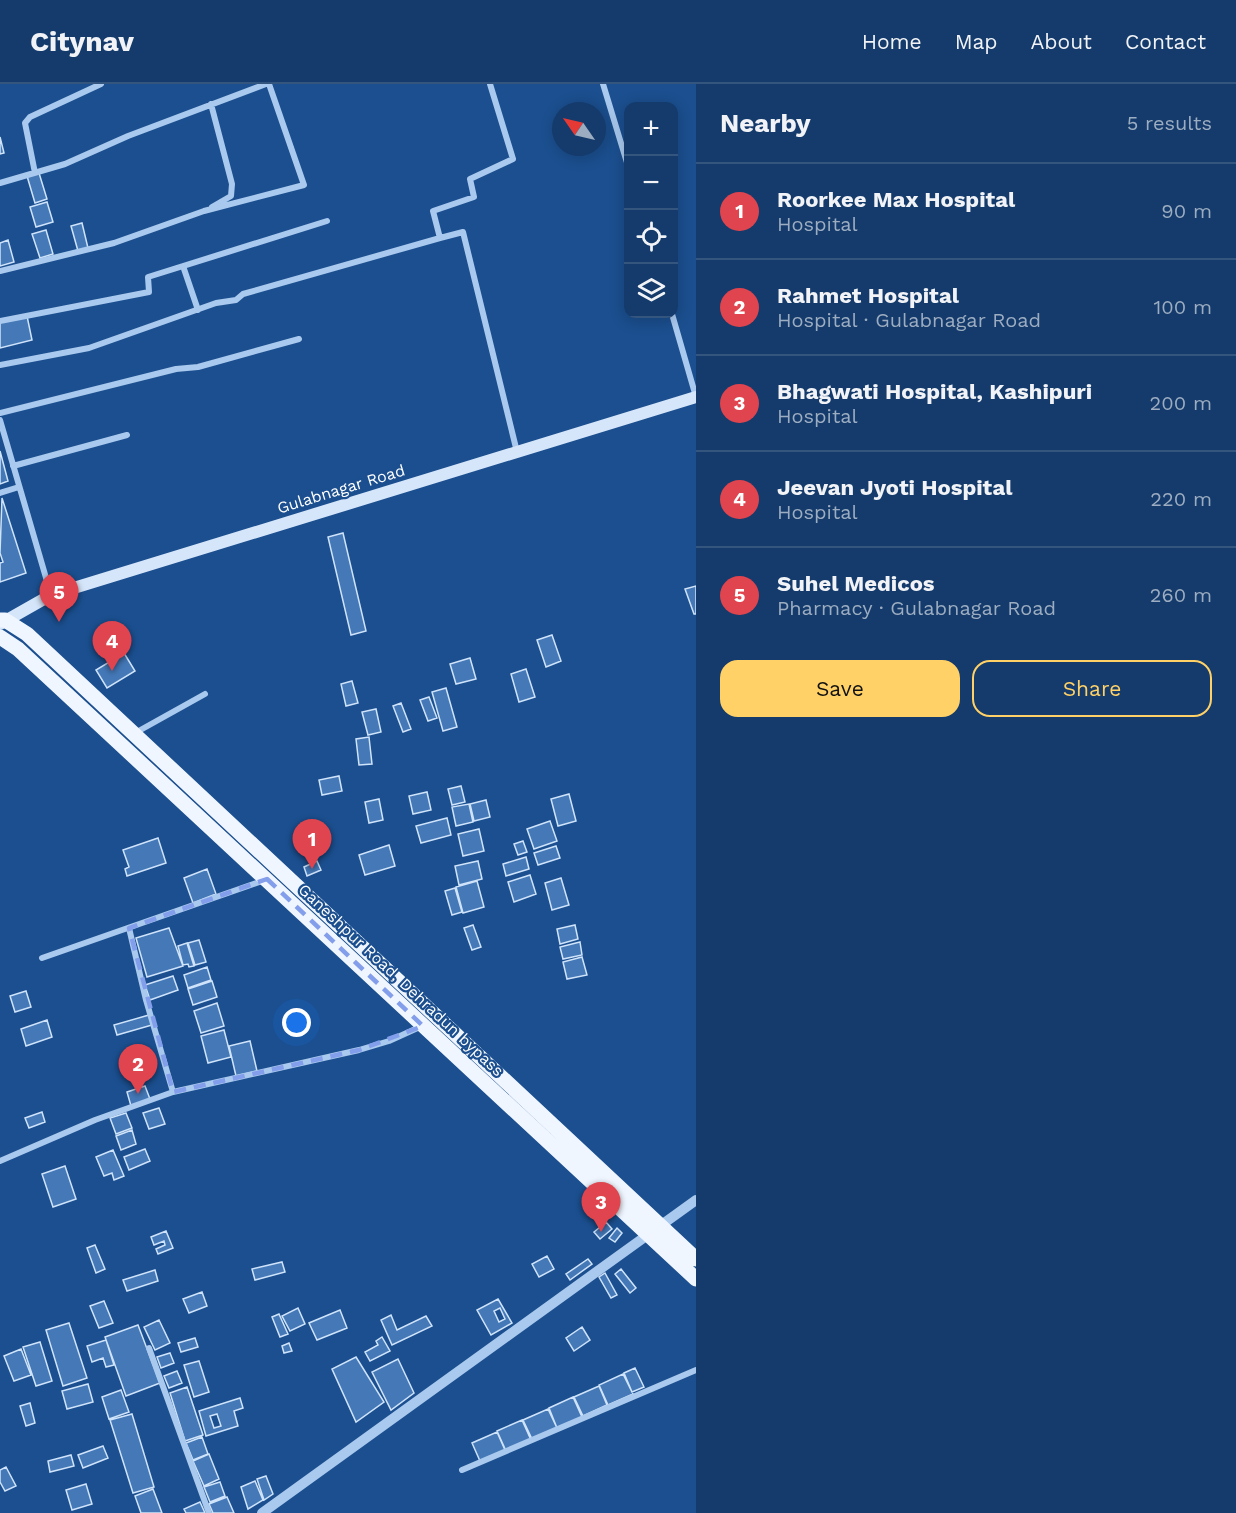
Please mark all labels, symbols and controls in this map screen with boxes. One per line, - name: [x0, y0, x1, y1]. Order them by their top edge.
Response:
- text: Citynav: [30, 25, 134, 58]
- text: Home: [862, 29, 922, 54]
- text: Map: [955, 29, 998, 54]
- text: About: [1031, 29, 1092, 54]
- text: Contact: [1125, 29, 1206, 54]
- north arrow: [552, 102, 606, 156]
- map controls: [624, 102, 678, 318]
- button: +: [624, 102, 678, 156]
- text: Nearby: [720, 108, 811, 138]
- text: 5 results: [1127, 111, 1212, 135]
- button: −: [624, 156, 678, 210]
- text: Roorkee Max Hospital: [777, 187, 1015, 212]
- text: 1: [735, 199, 744, 223]
- text: 90 m: [1161, 199, 1212, 223]
- button: locate: [624, 210, 678, 264]
- text: Hospital: [777, 212, 858, 236]
- button: layers: [624, 264, 678, 318]
- text: Rahmet Hospital: [777, 283, 959, 308]
- text: 2: [734, 295, 745, 319]
- text: 100 m: [1153, 295, 1212, 319]
- text: Hospital · Gulabnagar Road: [777, 308, 1041, 332]
- text: Bhagwati Hospital, Kashipuri: [777, 379, 1092, 404]
- text: 3: [734, 391, 745, 415]
- text: 200 m: [1150, 391, 1212, 415]
- text: Hospital: [777, 404, 858, 428]
- street label: Gulabnagar Road: [275, 461, 407, 517]
- text: Jeevan Jyoti Hospital: [777, 475, 1012, 500]
- text: 4: [733, 487, 746, 511]
- text: 220 m: [1150, 487, 1212, 511]
- text: Hospital: [777, 500, 858, 524]
- text: Suhel Medicos: [777, 571, 935, 596]
- pin: 5: [40, 572, 78, 622]
- text: 5: [734, 583, 745, 607]
- text: 260 m: [1150, 583, 1212, 607]
- text: Pharmacy · Gulabnagar Road: [777, 596, 1056, 620]
- pin: 4: [92, 622, 132, 671]
- button: Save: [720, 660, 960, 717]
- button: Share: [972, 660, 1212, 717]
- pin: 1: [292, 820, 332, 869]
- street label: Ganeshpur Road, Dehradun bypass: [294, 880, 508, 1080]
- your location: [282, 1008, 311, 1037]
- pin: 2: [118, 1044, 158, 1094]
- pin: 3: [582, 1182, 620, 1232]

